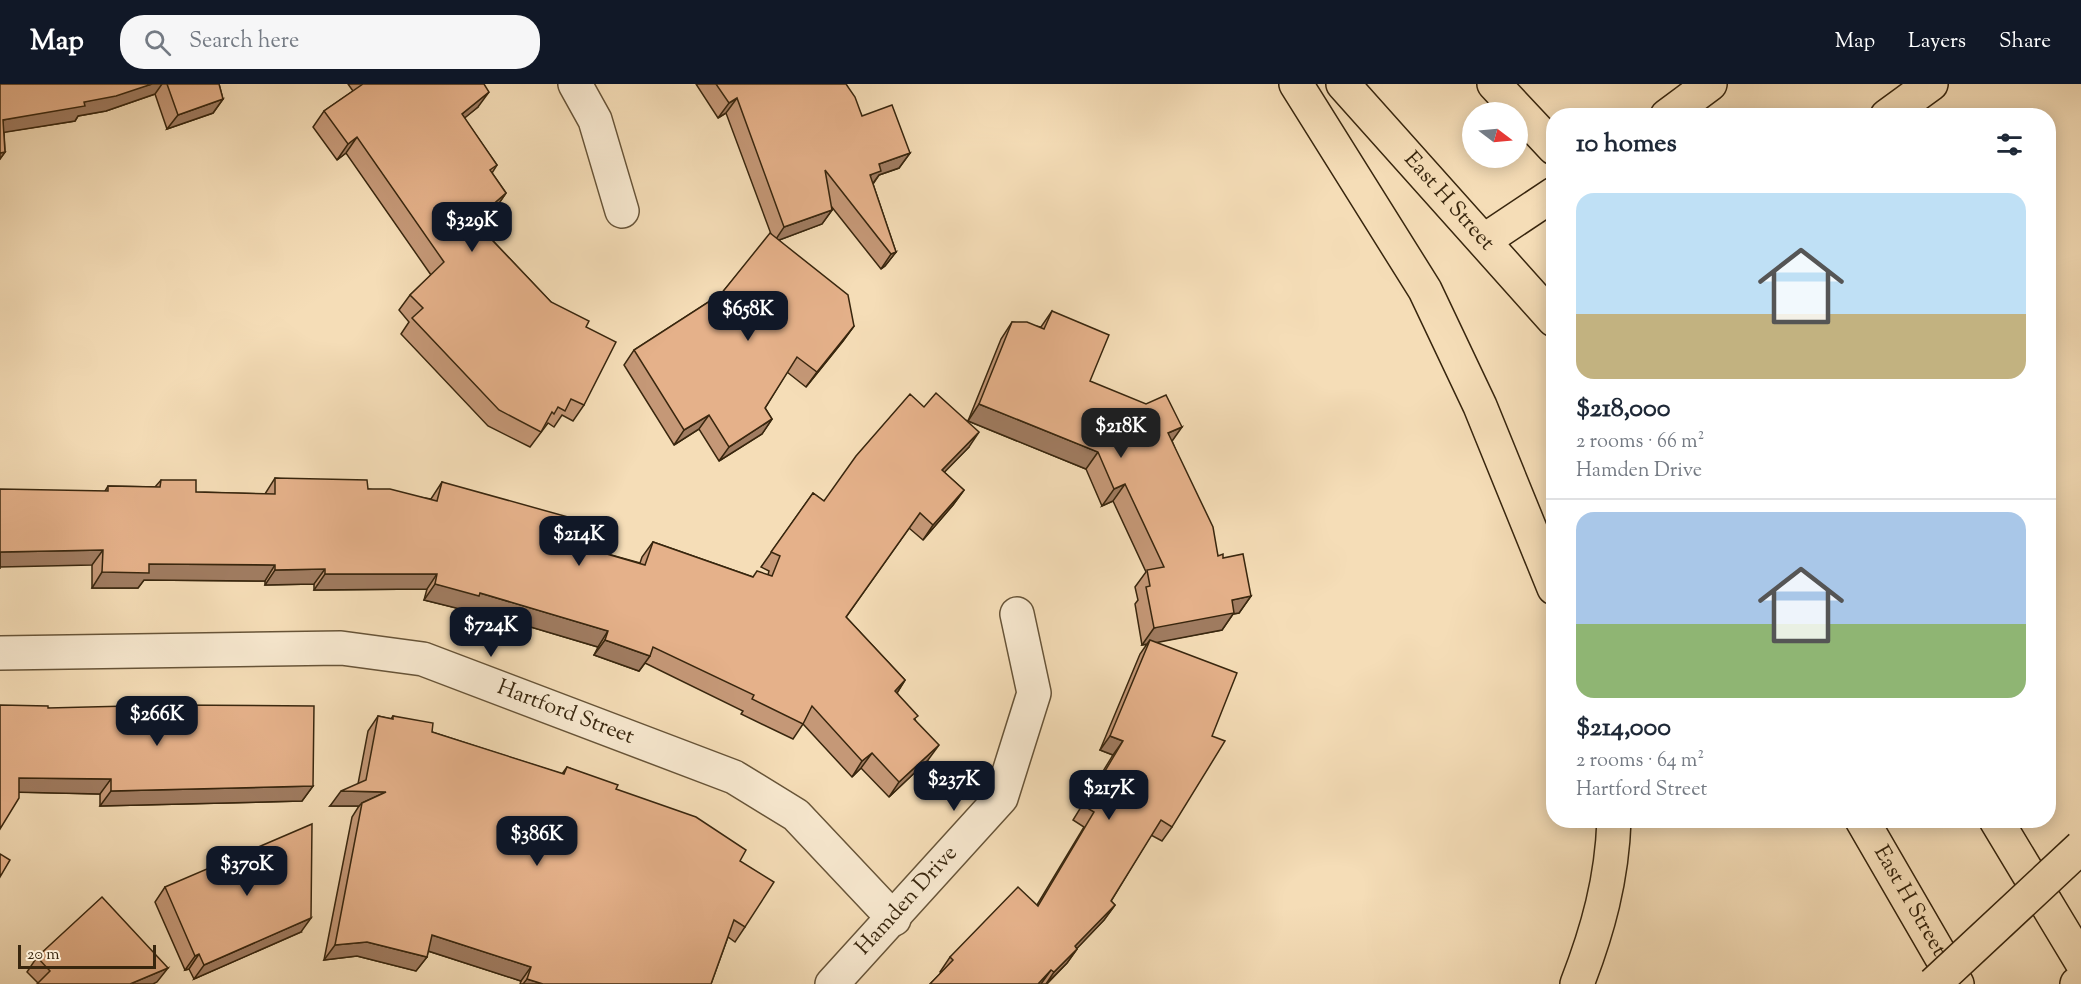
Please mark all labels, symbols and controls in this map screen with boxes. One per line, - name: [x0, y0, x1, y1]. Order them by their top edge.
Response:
- search box: [120, 15, 540, 69]
- text: Map: [30, 22, 84, 62]
- icon: search: [141, 26, 174, 59]
- text: Search here: [189, 26, 299, 58]
- text: Map: [1835, 27, 1875, 57]
- text: Layers: [1908, 27, 1966, 57]
- text: Share: [1999, 27, 2051, 57]
- north arrow: [1462, 102, 1528, 168]
- map controls: [1462, 102, 1528, 168]
- text: 10 homes: [1576, 126, 1677, 163]
- icon: filters: [1993, 128, 2026, 161]
- street label: East H Street: [1395, 145, 1502, 259]
- pin: $329K: [430, 202, 514, 253]
- text: $329K: [446, 207, 498, 236]
- icon: home: [1747, 232, 1855, 340]
- pin: $658K: [706, 291, 790, 342]
- text: $658K: [722, 296, 774, 325]
- text: $218,000: [1576, 391, 1671, 428]
- pin: $218K: [1079, 408, 1163, 459]
- text: $218K: [1095, 413, 1147, 442]
- text: 2 rooms · 66 m²: [1576, 428, 1704, 457]
- text: Hamden Drive: [1576, 457, 1702, 486]
- pin: $214K: [537, 516, 621, 567]
- text: $214K: [553, 521, 605, 550]
- icon: home: [1747, 551, 1855, 659]
- pin: $724K: [449, 607, 533, 658]
- text: $724K: [464, 612, 518, 641]
- street label: Hartford Street: [492, 672, 639, 754]
- pin: $266K: [115, 696, 199, 747]
- text: $266K: [130, 701, 184, 730]
- text: $214,000: [1576, 710, 1671, 747]
- text: 2 rooms · 64 m²: [1576, 747, 1704, 776]
- pin: $237K: [912, 761, 996, 812]
- text: $237K: [928, 766, 980, 795]
- pin: $217K: [1067, 770, 1151, 821]
- text: $217K: [1083, 775, 1135, 804]
- text: Hartford Street: [1576, 776, 1707, 805]
- pin: $386K: [495, 816, 579, 867]
- text: $386K: [510, 821, 564, 850]
- street label: Hamden Drive: [849, 839, 966, 963]
- street label: East H Street: [1864, 840, 1954, 963]
- pin: $370K: [205, 846, 289, 897]
- text: $370K: [220, 851, 274, 880]
- scale bar: [18, 942, 156, 970]
- text: 20 m: [27, 944, 60, 967]

